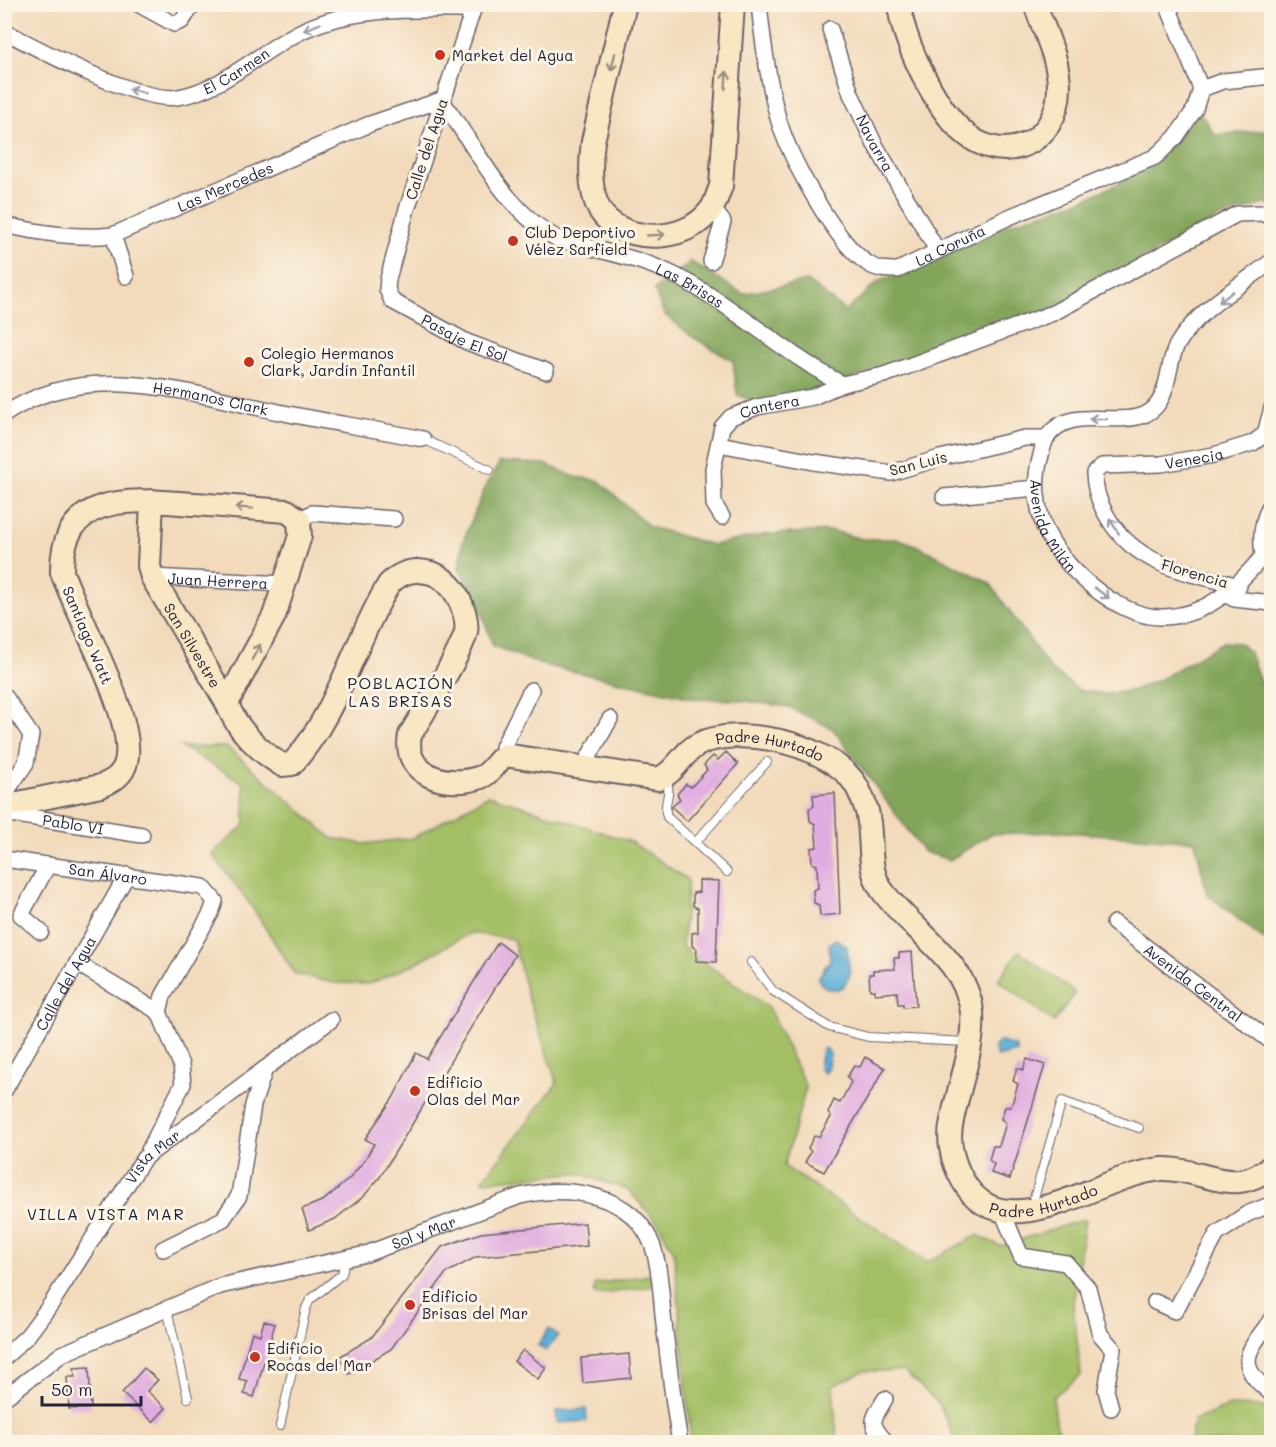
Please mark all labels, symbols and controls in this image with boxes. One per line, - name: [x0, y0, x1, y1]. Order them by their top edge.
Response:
- one-way arrow: [303, 22, 321, 33]
- street label: El Carmen: [200, 43, 273, 99]
- place label: Market del Agua: [452, 45, 573, 65]
- marker: Market del Agua: [433, 48, 447, 62]
- one-way arrow: [607, 52, 618, 71]
- one-way arrow: [721, 70, 732, 90]
- one-way arrow: [127, 84, 146, 96]
- street label: Calle del Agua: [400, 96, 452, 202]
- street label: Navarra: [852, 111, 899, 175]
- street label: Las Mercedes: [174, 157, 276, 216]
- street label: La Coruña: [912, 220, 988, 270]
- place label: Club Deportivo Vélez Sarfield: [525, 222, 635, 259]
- one-way arrow: [646, 230, 665, 241]
- marker: Club Deportivo Vélez Sarfield: [506, 234, 520, 248]
- street label: Las Brisas: [653, 258, 728, 312]
- one-way arrow: [1218, 291, 1234, 304]
- street label: Pasaje El Sol: [418, 309, 510, 366]
- place label: Colegio Hermanos Clark, Jardín Infantil: [261, 343, 415, 380]
- marker: Colegio Hermanos Clark, Jardín Infantil: [242, 355, 256, 369]
- street label: Hermanos Clark: [151, 377, 270, 420]
- street label: Cantera: [736, 390, 801, 423]
- one-way arrow: [1088, 413, 1108, 425]
- street label: Venecia: [1163, 443, 1226, 473]
- street label: San Luis: [887, 446, 949, 480]
- street label: Avenida Milán: [1026, 479, 1081, 576]
- one-way arrow: [234, 502, 254, 513]
- one-way arrow: [1108, 518, 1120, 535]
- street label: Florencia: [1159, 554, 1231, 592]
- street label: Juan Herrera: [167, 568, 268, 593]
- street label: Santiago Watt: [58, 583, 118, 687]
- one-way arrow: [1093, 586, 1109, 599]
- street label: San Silvestre: [160, 599, 226, 692]
- one-way arrow: [250, 644, 262, 661]
- district label: POBLACIÓN LAS BRISAS: [347, 672, 455, 711]
- street label: Padre Hurtado: [714, 726, 827, 766]
- street label: Pablo VI: [41, 809, 106, 839]
- street label: San Álvaro: [68, 858, 148, 889]
- street label: Calle del Agua: [30, 932, 100, 1034]
- street label: Avenida Central: [1140, 939, 1246, 1026]
- place label: Edificio Olas del Mar: [427, 1072, 520, 1109]
- marker: Edificio Olas del Mar: [408, 1084, 422, 1098]
- street label: Vista Mar: [120, 1125, 184, 1187]
- street label: Padre Hurtado: [987, 1179, 1100, 1221]
- district label: VILLA VISTA MAR: [27, 1203, 185, 1224]
- street label: Sol y Mar: [389, 1211, 459, 1253]
- place label: Edificio Brisas del Mar: [422, 1286, 528, 1323]
- marker: Edificio Brisas del Mar: [403, 1298, 417, 1312]
- place label: Edificio Rocas del Mar: [267, 1338, 372, 1375]
- marker: Edificio Rocas del Mar: [248, 1350, 262, 1364]
- scale bar: [42, 1369, 141, 1407]
- text: 50 m: [51, 1377, 93, 1401]

